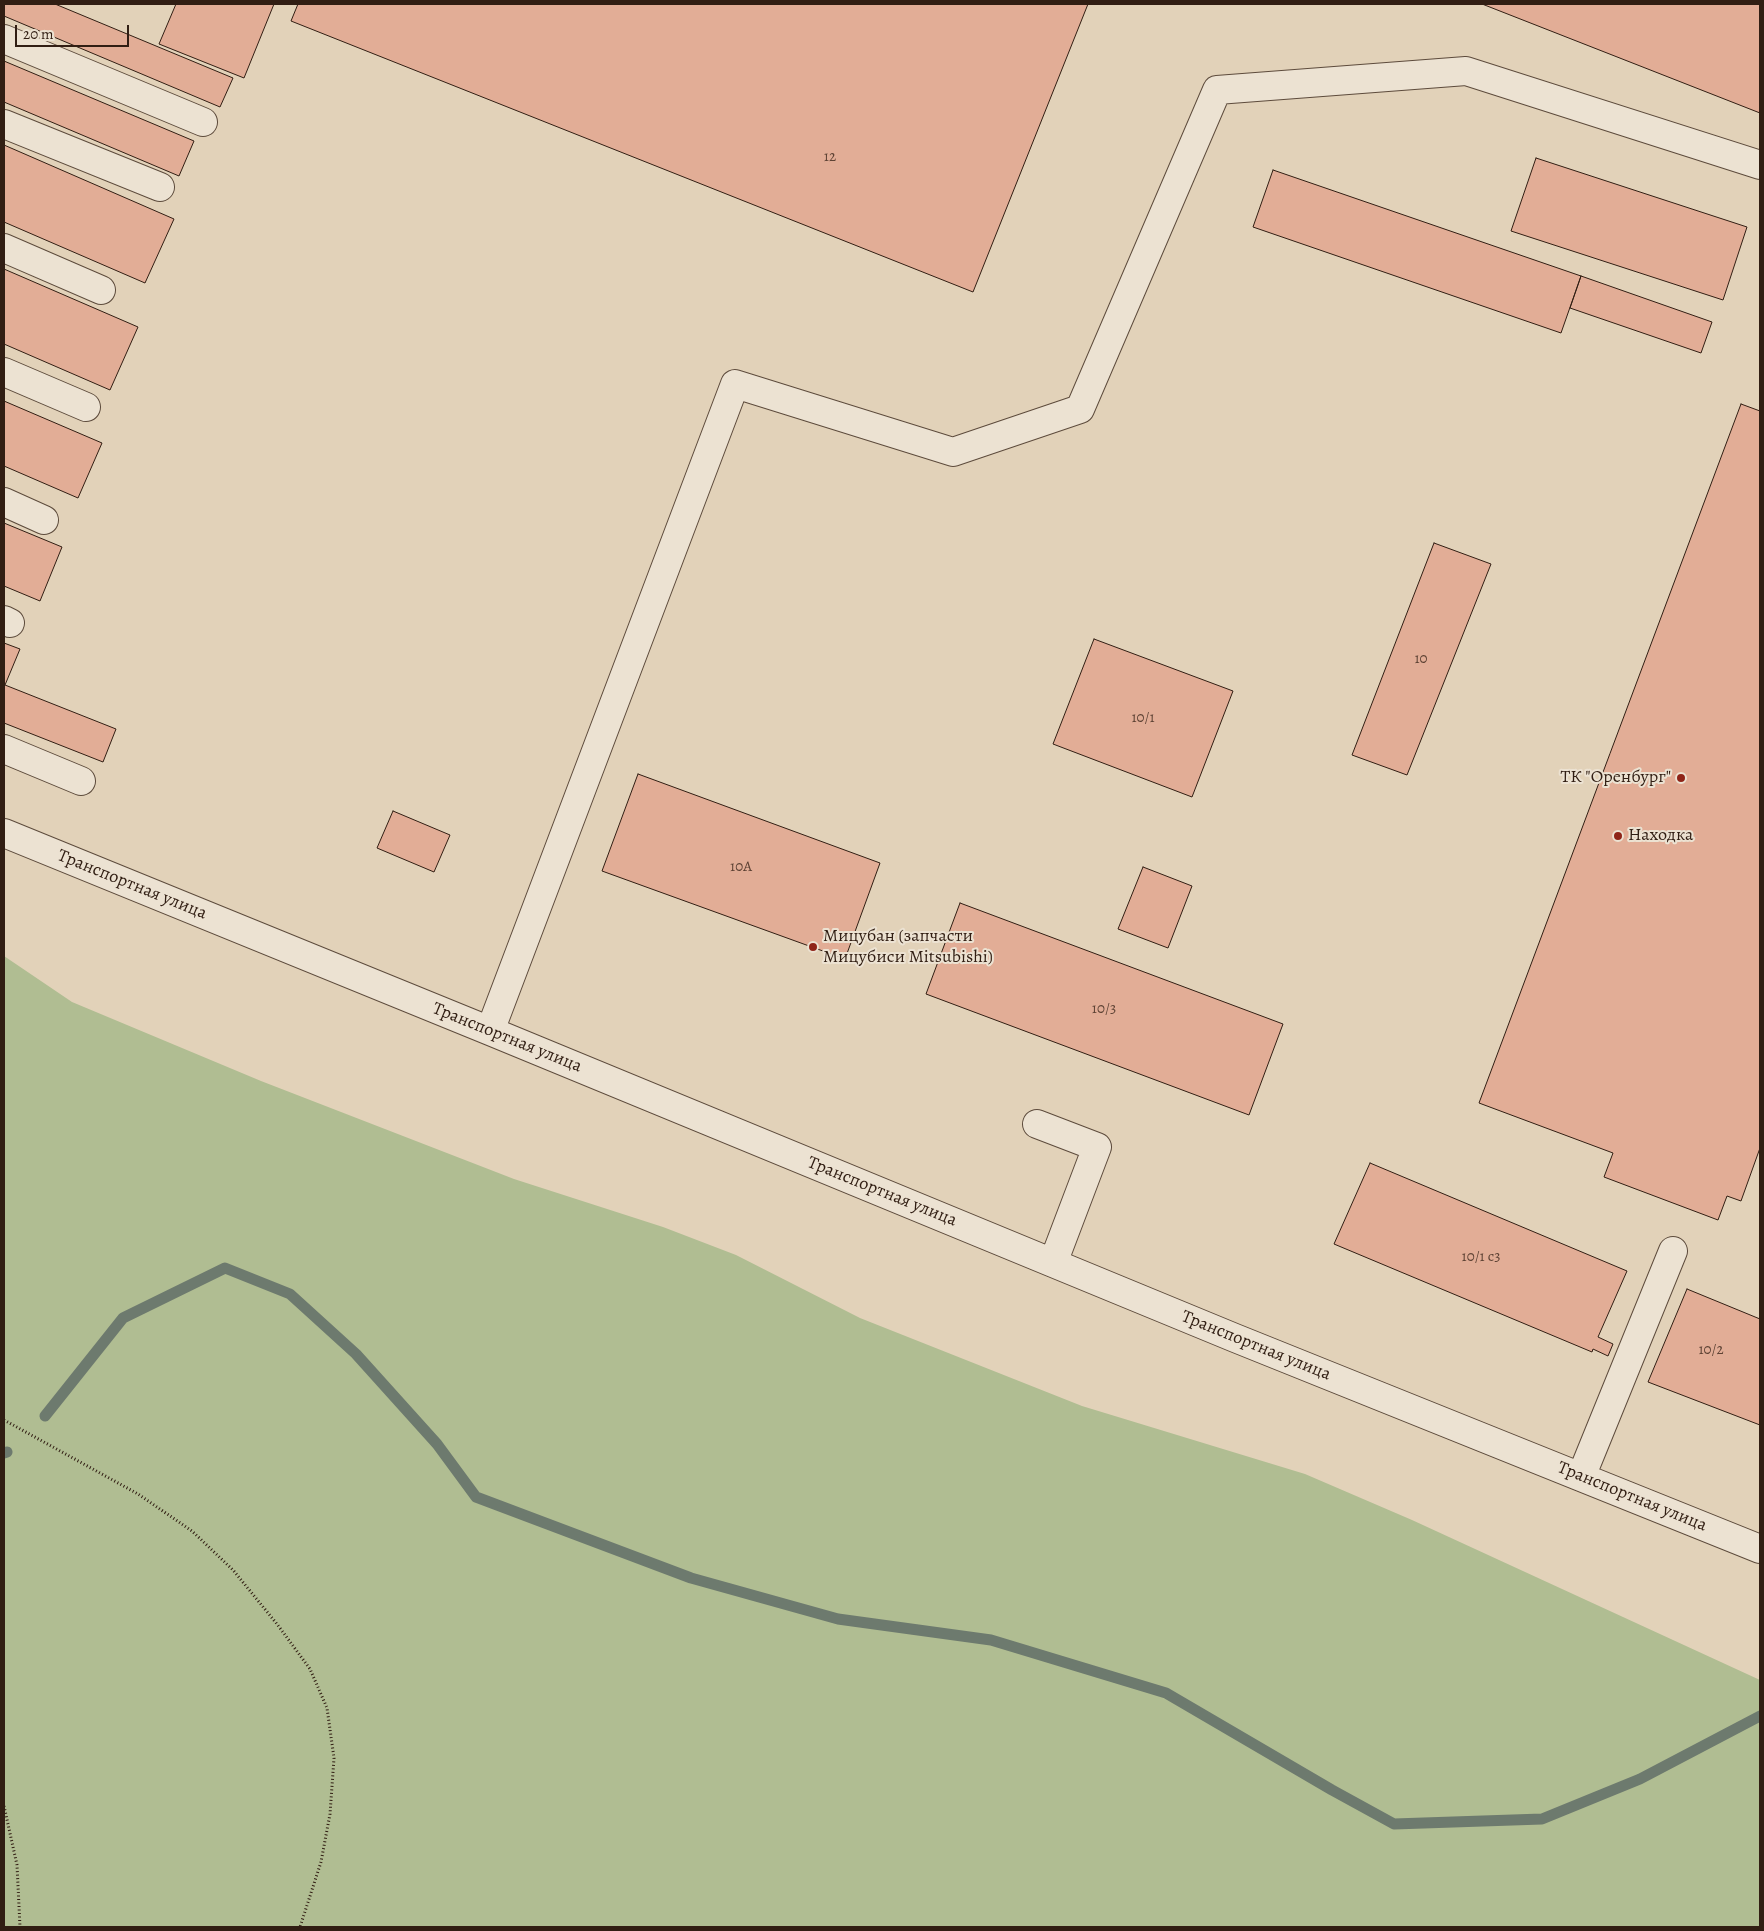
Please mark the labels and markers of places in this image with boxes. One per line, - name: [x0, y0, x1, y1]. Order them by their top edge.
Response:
- place label: ТК "Оренбург": [1560, 767, 1671, 789]
- marker: ТК "Оренбург": [1675, 772, 1687, 784]
- place label: Находка: [1628, 825, 1693, 847]
- marker: Находка: [1612, 830, 1624, 842]
- place label: Мицубан (запчасти Мицубиси Mitsubishi): [823, 926, 993, 969]
- marker: Мицубан (запчасти Мицубиси Mitsubishi): [807, 941, 819, 953]

